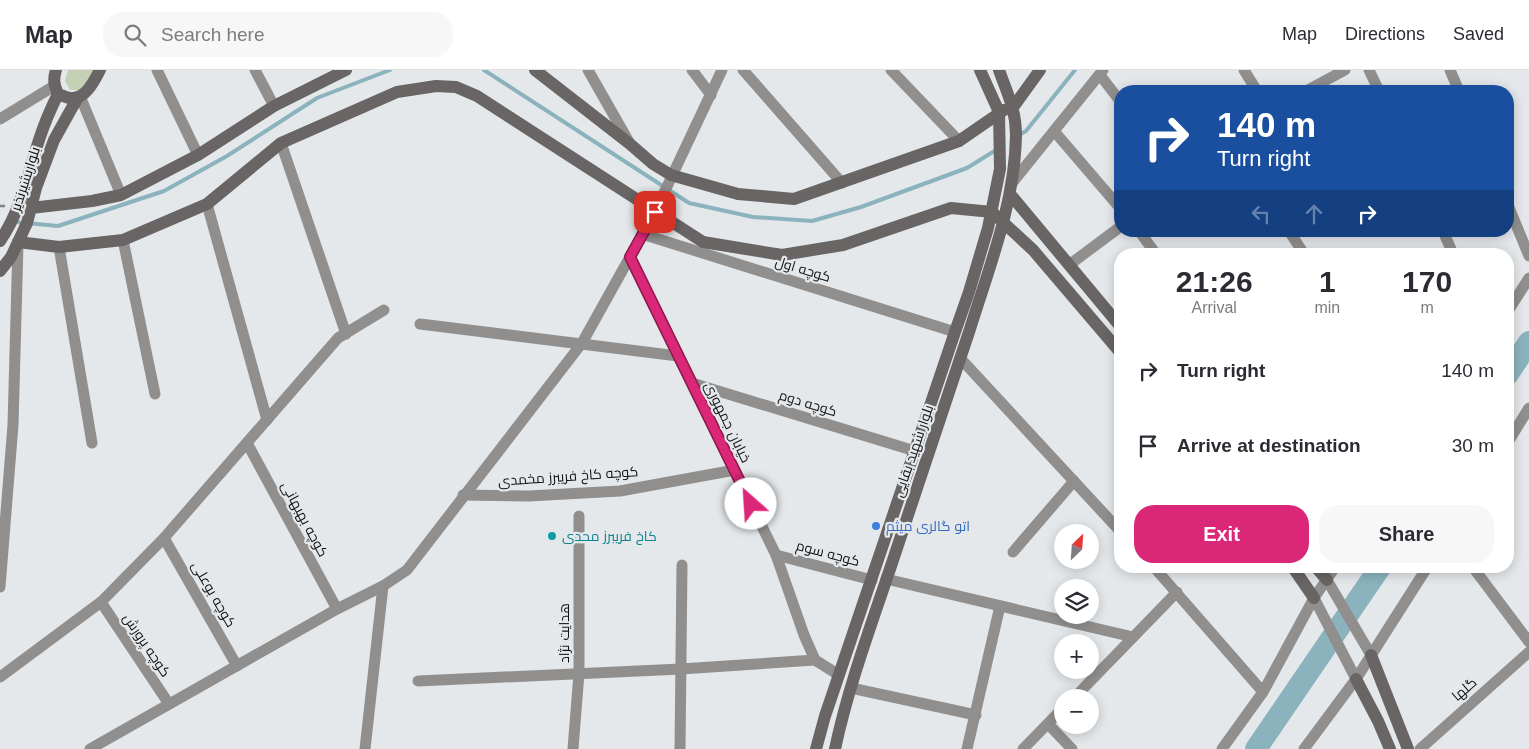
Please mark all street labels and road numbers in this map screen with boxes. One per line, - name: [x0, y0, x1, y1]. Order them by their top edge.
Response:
- street label: بلواربشیرنذیر: [7, 145, 43, 214]
- street label: کوچه اول: [773, 253, 833, 287]
- street label: خیابان جمهوری: [702, 379, 754, 465]
- street label: کوچه دوم: [777, 387, 839, 421]
- street label: بلوار شهید بقایی: [890, 403, 936, 499]
- street label: کوچه کاخ فریبرز مخمدی: [497, 463, 639, 491]
- street label: کوچه بهبهانی: [277, 479, 332, 560]
- street label: کوچه سوم: [794, 537, 861, 571]
- street label: کوچه بوعلی: [187, 558, 239, 631]
- street label: هدایت نژاد: [556, 603, 572, 663]
- street label: کوچه پرورش: [118, 610, 174, 681]
- street label: گلها: [1449, 674, 1479, 704]

